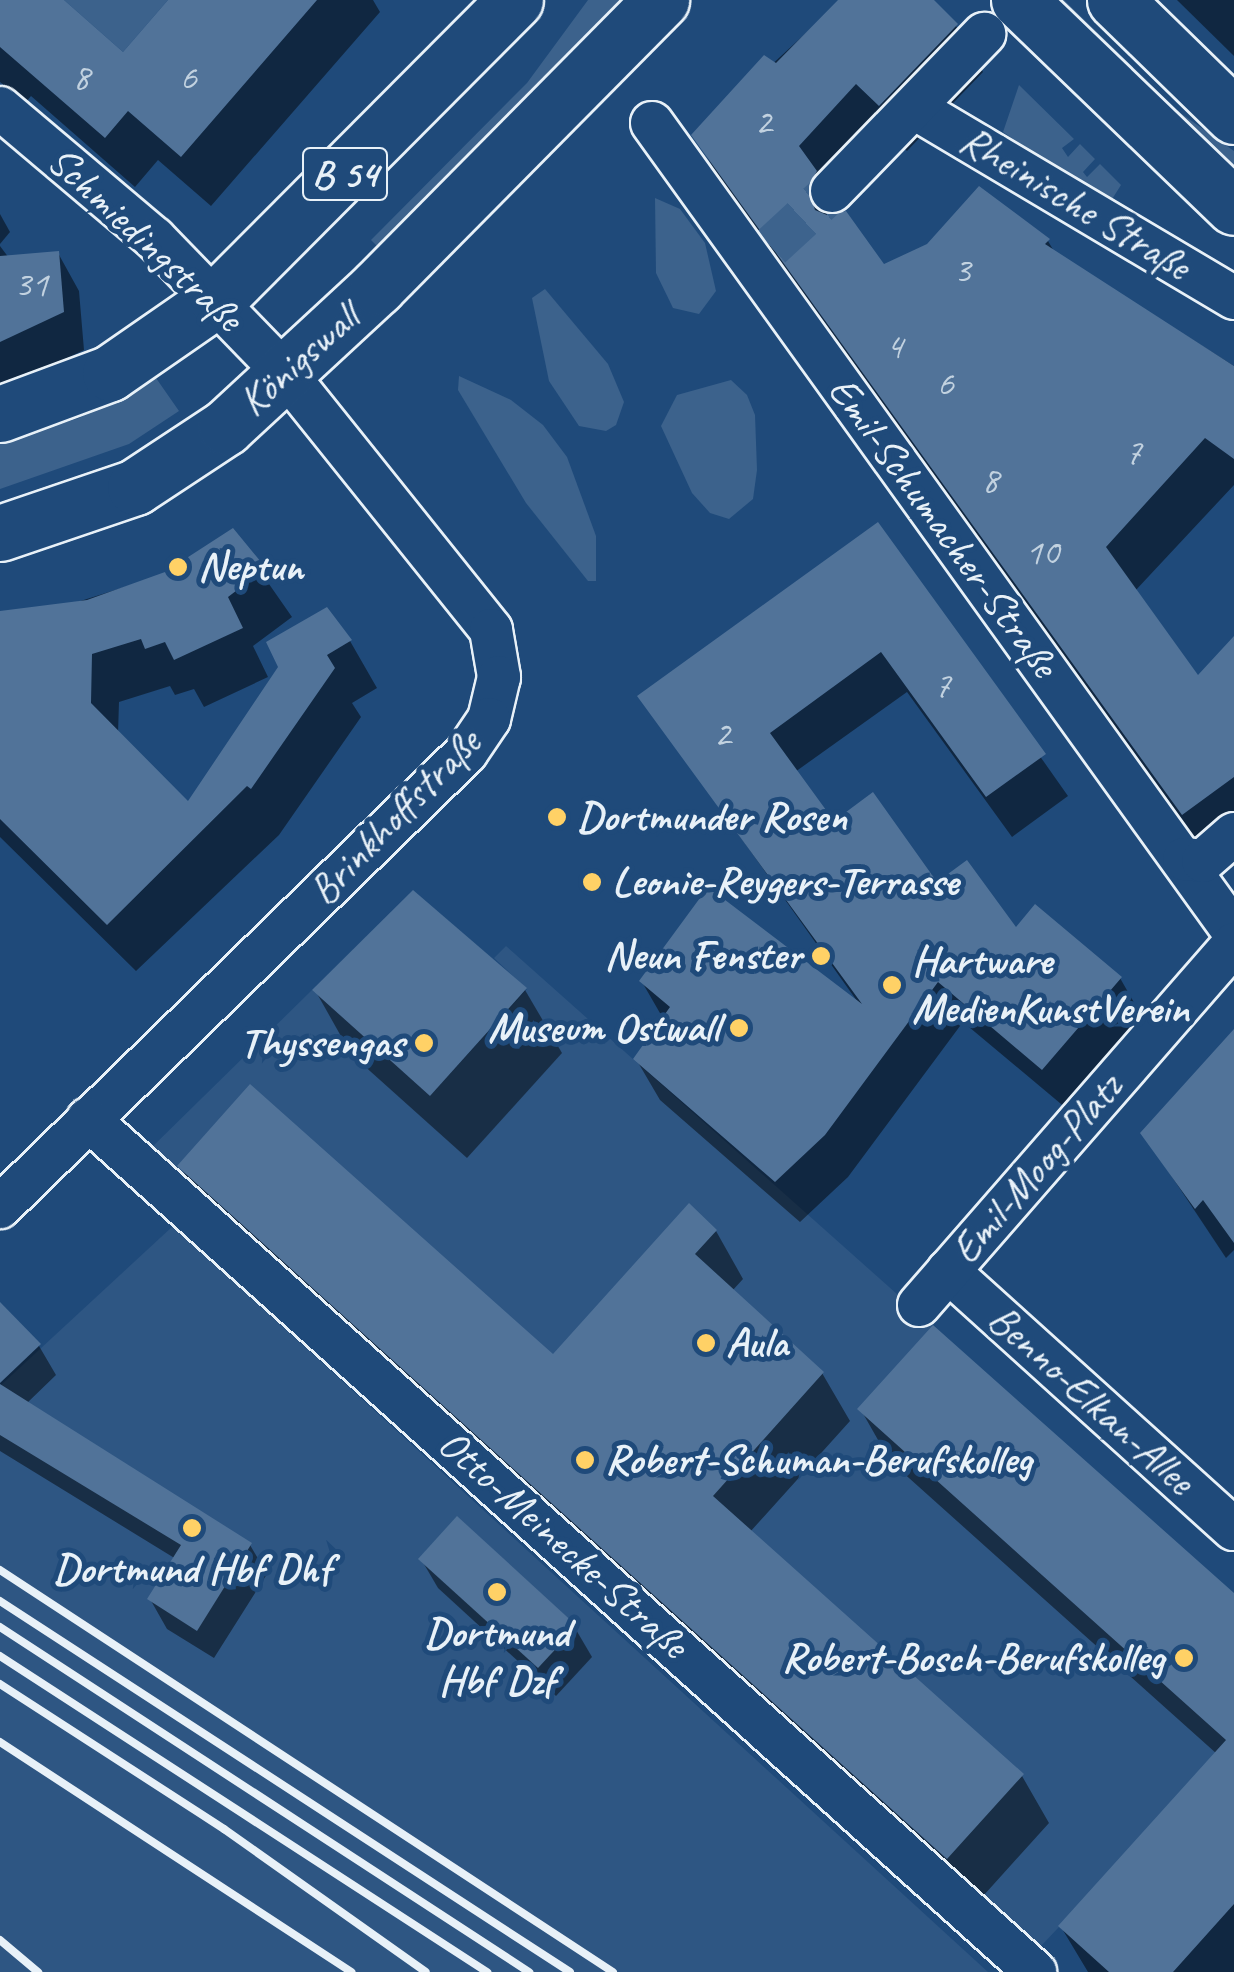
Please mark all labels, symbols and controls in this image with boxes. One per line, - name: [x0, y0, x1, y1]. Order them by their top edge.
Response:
- house number: 8: [72, 54, 90, 100]
- house number: 6: [179, 54, 197, 100]
- house number: 2: [754, 99, 772, 145]
- street label: Rheinische Straße: [950, 114, 1200, 292]
- street label: Schmiedingstraße: [37, 136, 253, 342]
- road number: B 54: [300, 139, 390, 209]
- house number: 3: [953, 247, 971, 293]
- house number: 31: [14, 261, 48, 307]
- street label: Königswall: [228, 293, 370, 427]
- house number: 4: [885, 323, 903, 369]
- house number: 6: [936, 360, 954, 406]
- street label: Emil-Schumacher-Straße: [817, 367, 1069, 687]
- house number: 7: [1124, 429, 1142, 475]
- house number: 8: [981, 457, 999, 503]
- house number: 10: [1025, 529, 1059, 575]
- place label: Neptun: [198, 542, 303, 592]
- marker: Neptun: [167, 556, 189, 578]
- house number: 7: [933, 662, 951, 708]
- house number: 2: [713, 711, 731, 757]
- street label: Brinkhoffstraße: [299, 718, 491, 916]
- place label: Dortmunder Rosen: [577, 792, 847, 842]
- marker: Dortmunder Rosen: [546, 806, 568, 828]
- place label: Leonie-Reygers-Terrasse: [612, 857, 958, 907]
- marker: Leonie-Reygers-Terrasse: [581, 871, 603, 893]
- place label: Neun Fenster: [606, 931, 801, 981]
- place label: Hartware MedienKunstVerein: [912, 936, 1189, 1034]
- marker: Neun Fenster: [810, 945, 832, 967]
- marker: Hartware MedienKunstVerein: [881, 974, 903, 996]
- place label: Museum Ostwall: [487, 1003, 719, 1053]
- marker: Museum Ostwall: [728, 1017, 750, 1039]
- place label: Thyssengas: [240, 1018, 404, 1068]
- marker: Thyssengas: [413, 1032, 435, 1054]
- street label: Emil-Moog-Platz: [941, 1064, 1133, 1274]
- street label: Benno-Elkan-Allee: [978, 1294, 1204, 1506]
- place label: Aula: [726, 1318, 788, 1368]
- marker: Aula: [695, 1332, 717, 1354]
- street label: Otto-Meinecke-Straße: [428, 1419, 698, 1669]
- place label: Robert-Schuman-Berufskolleg: [605, 1435, 1031, 1485]
- marker: Robert-Schuman-Berufskolleg: [574, 1449, 596, 1471]
- marker: Dortmund Hbf Dhf: [181, 1517, 203, 1539]
- place label: Dortmund Hbf Dhf: [53, 1544, 331, 1594]
- marker: Dortmund Hbf Dzf: [486, 1581, 508, 1603]
- place label: Dortmund Hbf Dzf: [425, 1608, 569, 1706]
- place label: Robert-Bosch-Berufskolleg: [782, 1633, 1164, 1683]
- marker: Robert-Bosch-Berufskolleg: [1173, 1647, 1195, 1669]

